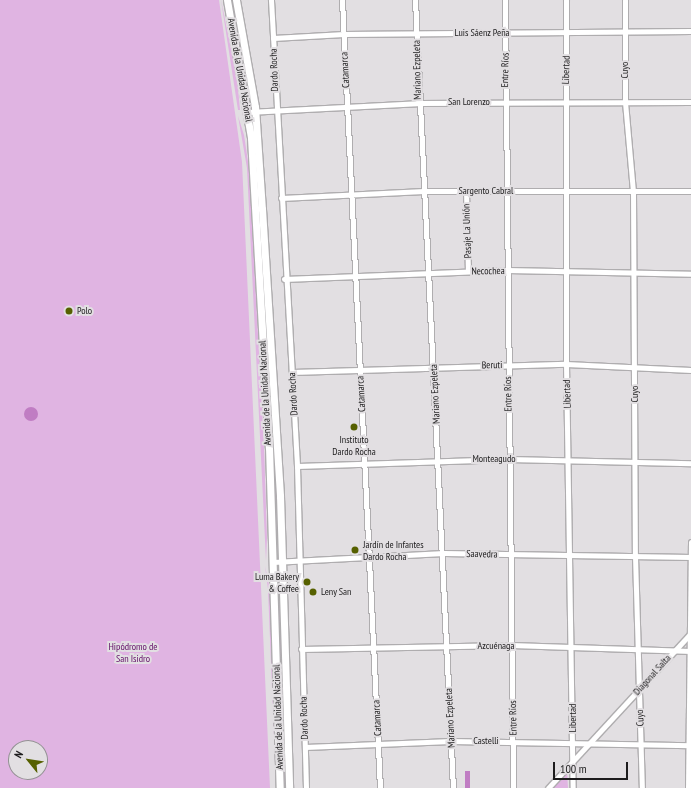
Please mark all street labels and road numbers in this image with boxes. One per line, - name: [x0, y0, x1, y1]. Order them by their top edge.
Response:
- street label: Avenida de la Unidad Nacional: [225, 17, 255, 123]
- street label: Luis Sáenz Peña: [454, 27, 510, 39]
- street label: Mariano Ezpeleta: [410, 40, 424, 100]
- street label: Dardo Rocha: [267, 48, 281, 92]
- street label: Catamarca: [338, 52, 352, 88]
- street label: Entre Ríos: [499, 52, 511, 88]
- street label: Libertad: [560, 55, 572, 85]
- street label: Cuyo: [619, 62, 631, 78]
- street label: San Lorenzo: [448, 96, 490, 108]
- street label: Sargento Cabral: [459, 185, 513, 197]
- street label: Pasaje La Unión: [460, 203, 474, 259]
- street label: Necochea: [471, 265, 505, 277]
- street label: Avenida de la Unidad Nacional: [256, 340, 274, 446]
- street label: Beruti: [481, 359, 503, 371]
- street label: Mariano Ezpeleta: [427, 364, 443, 424]
- street label: Dardo Rocha: [286, 372, 300, 416]
- street label: Catamarca: [354, 376, 368, 412]
- street label: Entre Ríos: [502, 376, 514, 412]
- street label: Libertad: [561, 379, 573, 409]
- street label: Cuyo: [629, 386, 641, 402]
- street label: Monteagudo: [472, 453, 516, 465]
- street label: Saavedra: [466, 548, 498, 560]
- street label: Azcuénaga: [478, 640, 514, 652]
- street label: Diagonal Salta: [631, 652, 673, 698]
- street label: Avenida de la Unidad Nacional: [270, 664, 286, 770]
- street label: Mariano Ezpeleta: [442, 688, 458, 748]
- street label: Dardo Rocha: [297, 696, 311, 740]
- street label: Catamarca: [370, 700, 384, 736]
- street label: Entre Ríos: [507, 700, 519, 736]
- street label: Libertad: [567, 704, 579, 732]
- street label: Cuyo: [634, 709, 646, 727]
- street label: Castelli: [473, 735, 499, 747]

